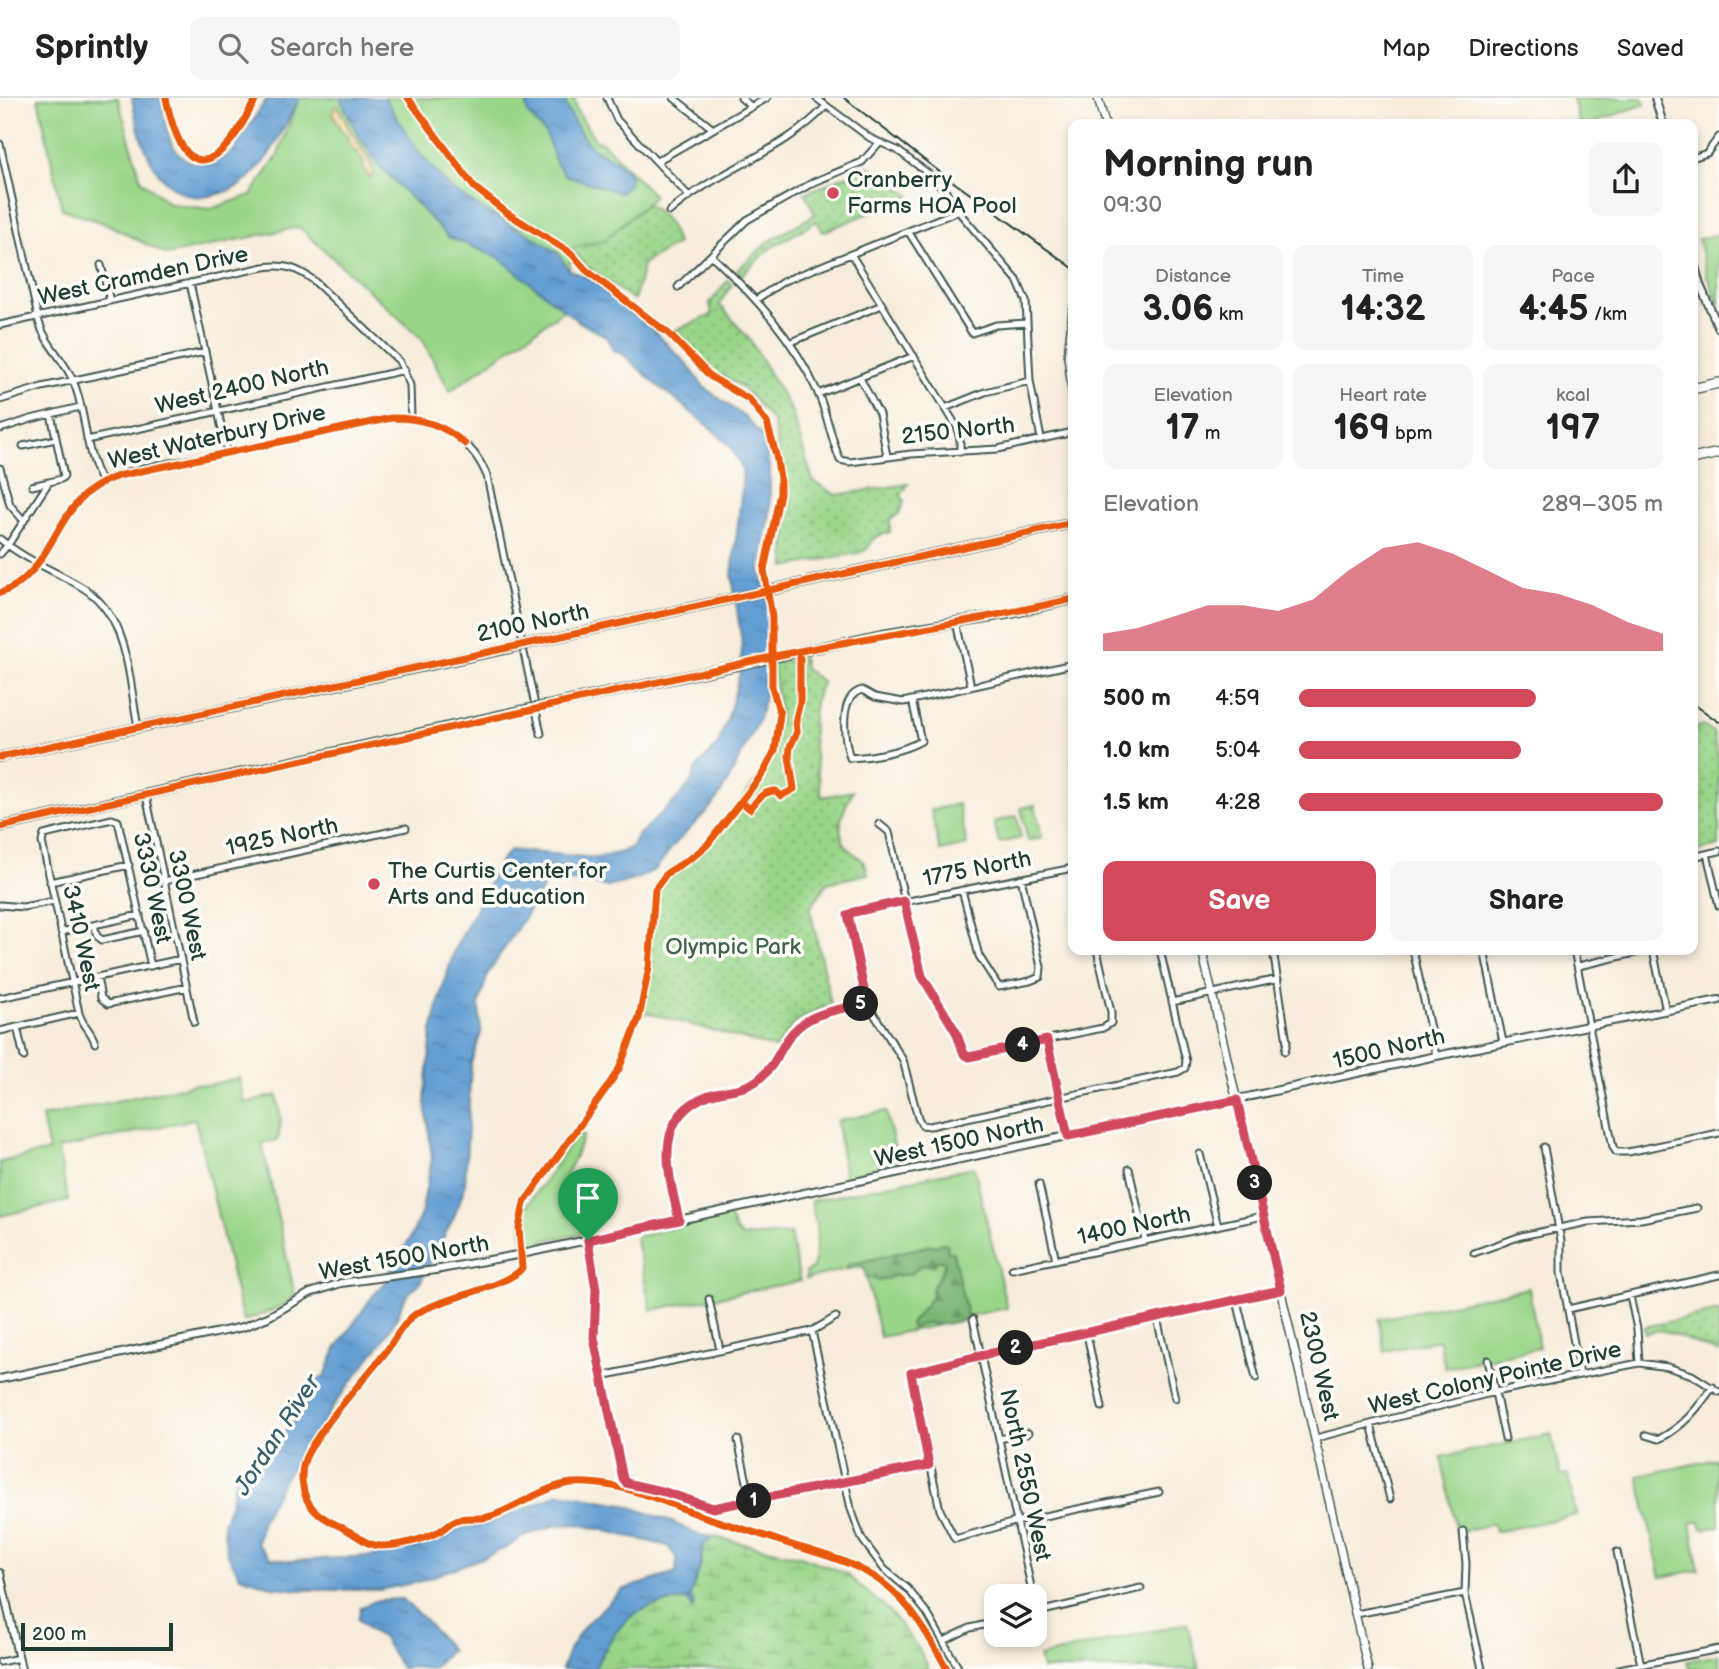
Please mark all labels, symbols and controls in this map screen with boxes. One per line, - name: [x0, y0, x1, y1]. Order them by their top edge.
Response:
- search box: [190, 17, 680, 80]
- text: Sprintly: [35, 28, 148, 68]
- icon: search: [214, 29, 252, 67]
- text: Search here: [270, 33, 414, 64]
- text: Map: [1382, 34, 1430, 63]
- text: Directions: [1468, 34, 1579, 63]
- text: Saved: [1617, 34, 1684, 63]
- text: Morning run: [1103, 142, 1314, 187]
- button: share: [1589, 142, 1663, 216]
- place label: Cranberry Farms HOA Pool: [847, 166, 1017, 220]
- marker: Cranberry Farms HOA Pool: [825, 185, 841, 201]
- text: 09:30: [1103, 191, 1162, 219]
- street label: West Cramden Drive: [35, 240, 251, 312]
- text: Distance: [1155, 265, 1231, 288]
- text: Time: [1362, 265, 1404, 288]
- text: Pace: [1551, 265, 1595, 288]
- text: 3.06: [1142, 288, 1214, 331]
- text: 14:32: [1340, 288, 1426, 331]
- text: 4:45: [1519, 288, 1589, 331]
- text: km: [1214, 303, 1244, 326]
- text: /km: [1589, 303, 1627, 326]
- street label: West 2400 North: [153, 353, 331, 421]
- text: Elevation: [1153, 384, 1233, 407]
- text: Heart rate: [1339, 384, 1427, 407]
- text: kcal: [1556, 384, 1590, 407]
- street label: West Waterbury Drive: [106, 398, 328, 476]
- text: 17: [1166, 407, 1200, 450]
- text: 169: [1333, 407, 1390, 450]
- text: 197: [1546, 407, 1600, 450]
- street label: 2150 North: [900, 411, 1016, 451]
- text: m: [1200, 422, 1220, 445]
- text: bpm: [1390, 422, 1433, 445]
- text: Elevation: [1103, 490, 1199, 518]
- text: 289–305 m: [1541, 490, 1663, 518]
- street label: 2100 North: [474, 597, 592, 649]
- text: 500 m: [1103, 684, 1171, 712]
- text: 4:59: [1215, 684, 1260, 712]
- text: 1.0 km: [1103, 736, 1170, 764]
- text: 5:04: [1215, 736, 1260, 764]
- text: 1.5 km: [1103, 788, 1169, 816]
- text: 4:28: [1215, 788, 1261, 816]
- street label: 1925 North: [223, 811, 341, 863]
- street label: 3330 West: [127, 830, 177, 946]
- street label: 1775 North: [921, 845, 1033, 893]
- street label: 3300 West: [162, 847, 212, 963]
- place label: The Curtis Center for Arts and Education: [388, 857, 607, 911]
- button: Save: [1103, 861, 1376, 941]
- button: Share: [1390, 861, 1663, 941]
- marker: The Curtis Center for Arts and Education: [366, 876, 382, 892]
- street label: 3410 West: [56, 882, 106, 994]
- park label: Olympic Park: [665, 933, 801, 961]
- pin: 5: [844, 986, 878, 1021]
- text: 5: [855, 992, 866, 1015]
- street label: 1500 North: [1330, 1023, 1448, 1075]
- pin: 4: [1006, 1028, 1040, 1062]
- text: 4: [1017, 1033, 1028, 1056]
- street label: West 1500 North: [872, 1110, 1046, 1174]
- pin: 3: [1238, 1166, 1272, 1200]
- pin: [558, 1168, 618, 1240]
- text: 3: [1249, 1171, 1260, 1194]
- icon: arrive: [569, 1179, 607, 1217]
- street label: 1400 North: [1075, 1200, 1193, 1252]
- street label: West 1500 North: [317, 1229, 491, 1287]
- street label: 2300 West: [1293, 1309, 1345, 1423]
- pin: 2: [998, 1330, 1034, 1366]
- street label: West Colony Pointe Drive: [1366, 1335, 1624, 1421]
- text: 2: [1010, 1336, 1021, 1359]
- water label: Jordan River: [227, 1368, 328, 1501]
- street label: North 2550 West: [993, 1386, 1057, 1564]
- pin: 1: [736, 1484, 772, 1518]
- text: 1: [750, 1489, 758, 1512]
- map controls: [984, 1584, 1047, 1647]
- button: layers: [984, 1584, 1047, 1647]
- scale bar: [21, 1620, 173, 1652]
- text: 200 m: [32, 1623, 86, 1646]

